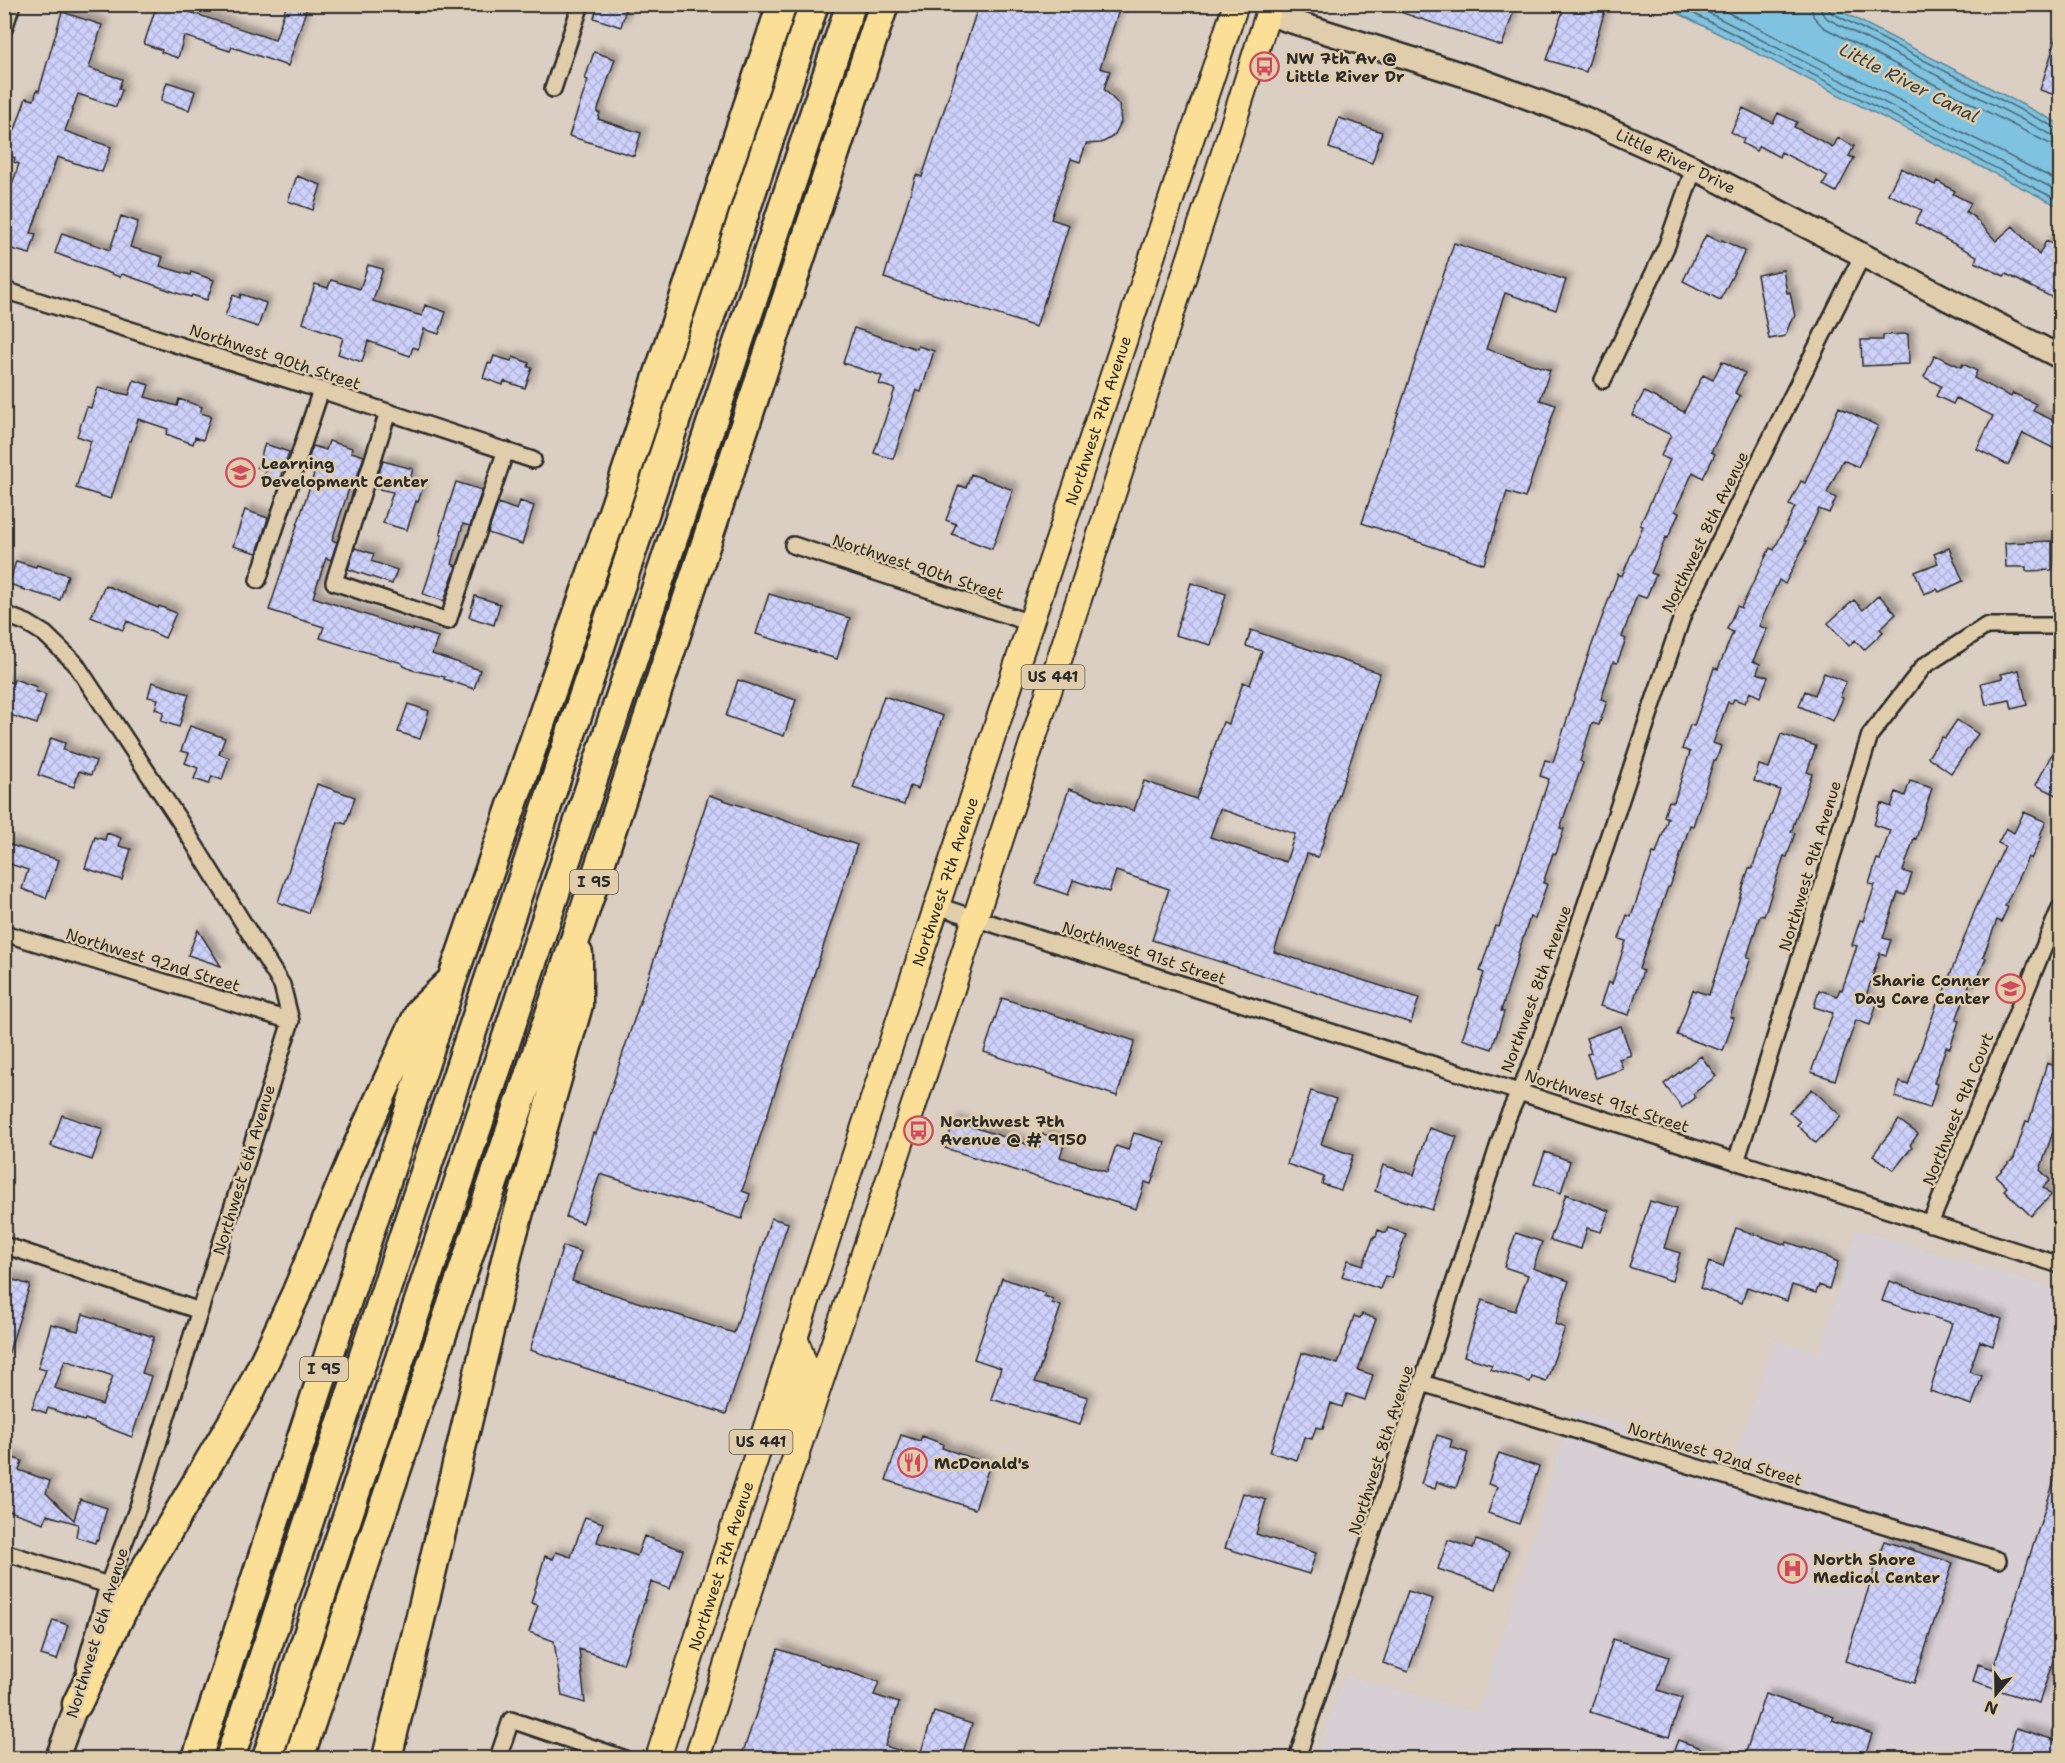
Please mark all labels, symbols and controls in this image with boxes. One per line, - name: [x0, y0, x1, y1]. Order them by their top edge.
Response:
- water label: Little River Canal: [1835, 37, 1983, 129]
- place label: NW 7th Av @ Little River Dr: [1286, 48, 1405, 87]
- bus stop icon: NW 7th Av @ Little River Dr: [1249, 51, 1281, 83]
- street label: Little River Drive: [1613, 123, 1739, 198]
- street label: Northwest 90th Street: [187, 319, 363, 395]
- street label: Northwest 7th Avenue: [1060, 333, 1136, 508]
- street label: Northwest 8th Avenue: [1657, 448, 1753, 616]
- place label: Learning Development Center: [261, 453, 429, 492]
- school or university icon: Learning Development Center: [224, 456, 256, 488]
- street label: Northwest 90th Street: [830, 529, 1006, 605]
- road number: US 441: [1022, 665, 1084, 689]
- street label: Northwest 9th Avenue: [1774, 778, 1846, 954]
- street label: Northwest 7th Avenue: [907, 794, 983, 969]
- road number: I 95: [570, 870, 618, 894]
- street label: Northwest 8th Avenue: [1496, 902, 1576, 1076]
- street label: Northwest 91st Street: [1059, 917, 1229, 989]
- street label: Northwest 92nd Street: [63, 924, 243, 996]
- place label: Sharie Conner Day Care Center: [1854, 970, 1990, 1009]
- school or university icon: Sharie Conner Day Care Center: [1995, 973, 2027, 1005]
- street label: Northwest 9th Court: [1918, 1029, 1998, 1189]
- street label: Northwest 91st Street: [1522, 1065, 1692, 1137]
- street label: Northwest 6th Avenue: [208, 1082, 280, 1258]
- place label: Northwest 7th Avenue @ # 9150: [940, 1111, 1087, 1150]
- bus stop icon: Northwest 7th Avenue @ # 9150: [903, 1114, 935, 1146]
- road number: I 95: [300, 1357, 348, 1381]
- street label: Northwest 8th Avenue: [1344, 1363, 1418, 1537]
- street label: Northwest 92nd Street: [1625, 1418, 1805, 1490]
- road number: US 441: [730, 1430, 792, 1454]
- restaurant icon: McDonald's: [897, 1447, 929, 1479]
- place label: McDonald's: [934, 1453, 1030, 1474]
- street label: Northwest 7th Avenue: [683, 1478, 758, 1653]
- street label: Northwest 6th Avenue: [61, 1545, 133, 1721]
- place label: North Shore Medical Center: [1813, 1549, 1941, 1588]
- hospital icon: North Shore Medical Center: [1776, 1552, 1808, 1584]
- north arrow: [1966, 1664, 2026, 1724]
- text: N: [1981, 1696, 2001, 1720]

